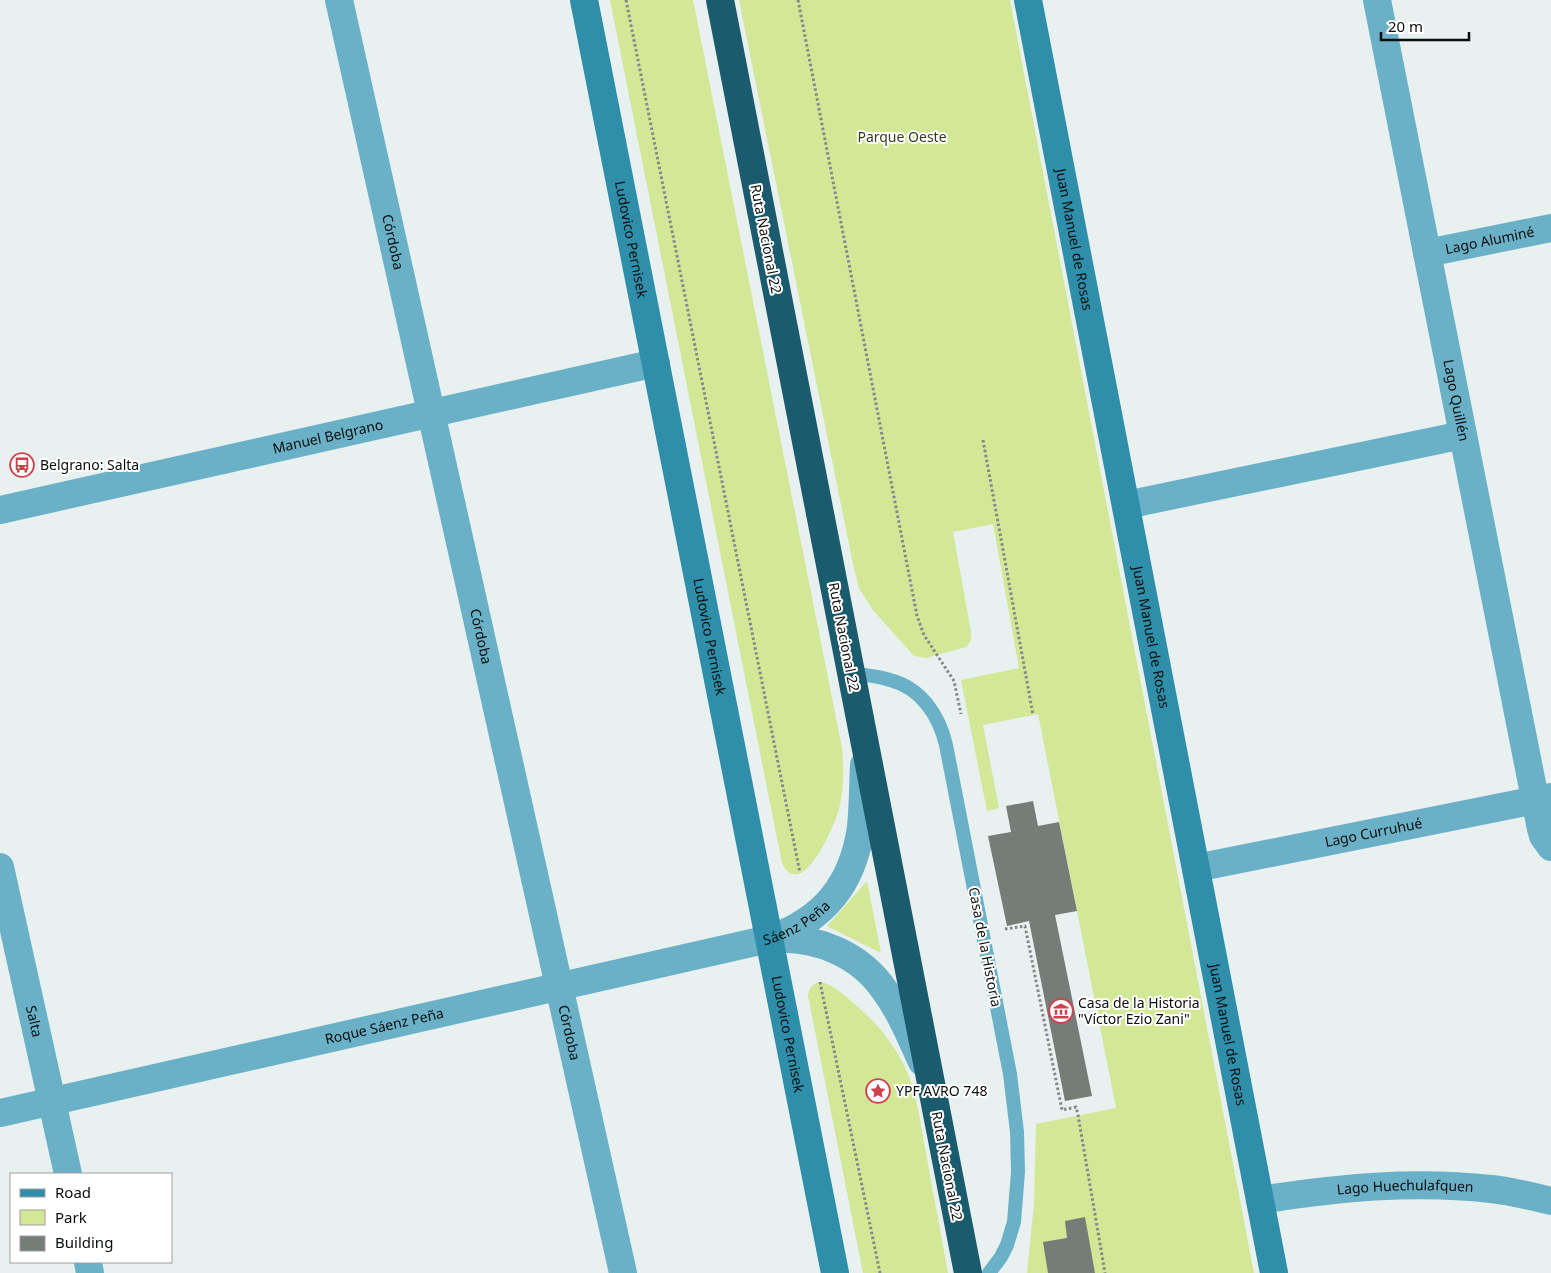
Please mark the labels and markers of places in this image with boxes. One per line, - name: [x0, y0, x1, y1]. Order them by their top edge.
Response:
- bus stop icon: Belgrano: Salta: [9, 452, 35, 478]
- place label: Belgrano: Salta: [40, 455, 139, 474]
- place label: Casa de la Historia "Víctor Ezio Zani": [1078, 993, 1200, 1028]
- museum icon: Casa de la Historia "Víctor Ezio Zani": [1048, 998, 1074, 1024]
- place icon: YPF AVRO 748: [865, 1078, 891, 1104]
- place label: YPF AVRO 748: [896, 1081, 987, 1100]

